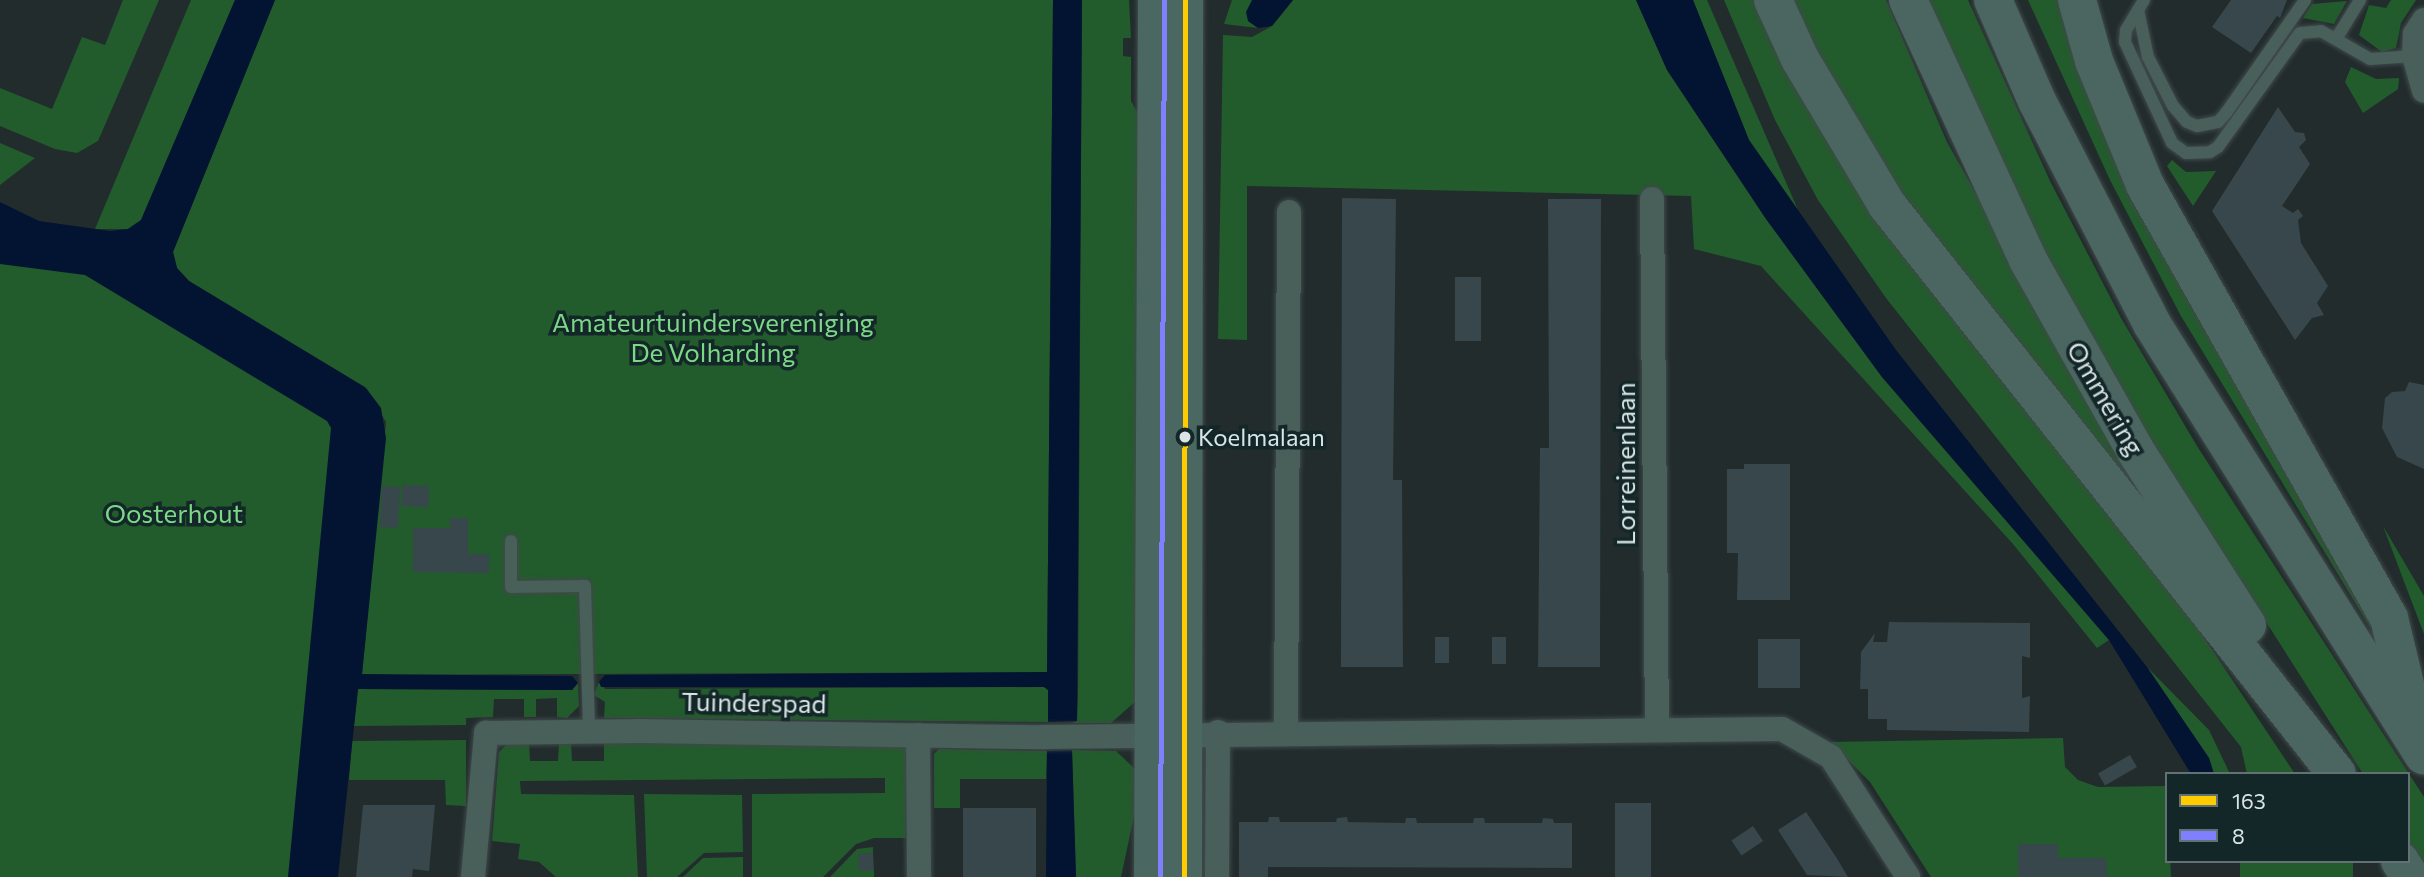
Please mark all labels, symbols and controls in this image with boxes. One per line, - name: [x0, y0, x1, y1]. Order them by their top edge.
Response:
- park label: Amateurtuindersvereniging De Volharding: [552, 306, 874, 368]
- street label: Ommering: [2061, 335, 2151, 461]
- street label: Lorreinenlaan: [1609, 382, 1641, 546]
- place label: Koelmalaan: [1198, 423, 1325, 451]
- marker: Koelmalaan: [1178, 430, 1192, 444]
- park label: Oosterhout: [105, 497, 243, 529]
- street label: Tuinderspad: [681, 685, 827, 719]
- legend: [2165, 772, 2410, 863]
- text: 163: [2232, 788, 2266, 813]
- text: 8: [2232, 823, 2245, 848]

